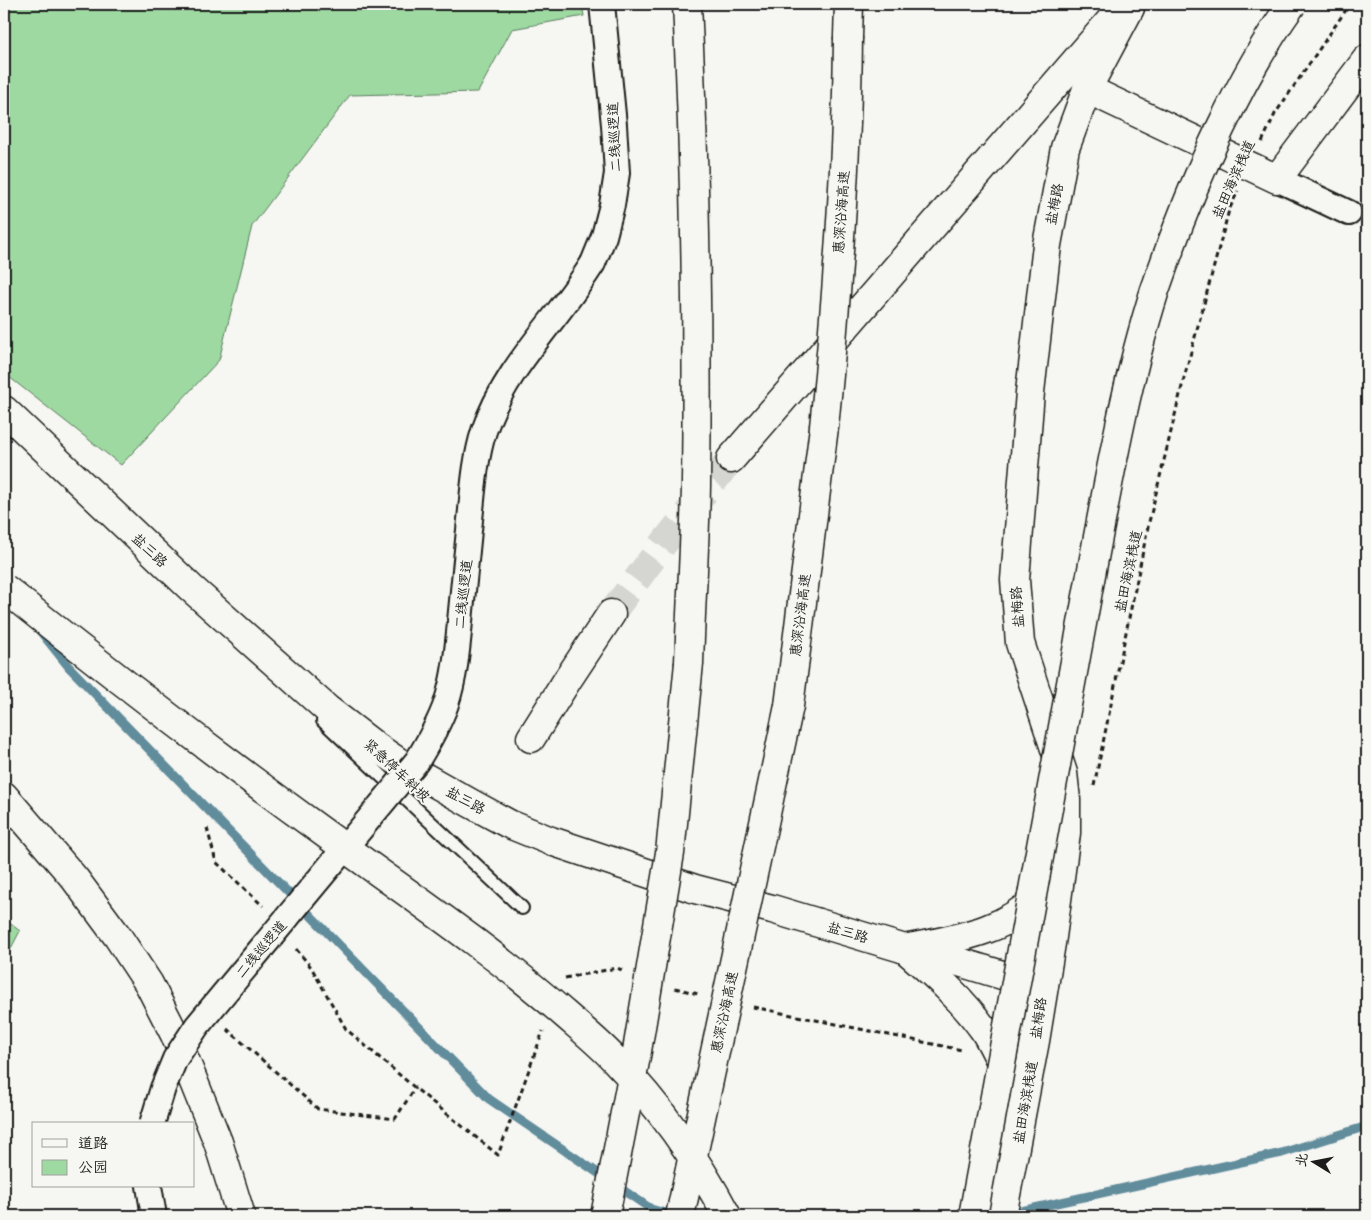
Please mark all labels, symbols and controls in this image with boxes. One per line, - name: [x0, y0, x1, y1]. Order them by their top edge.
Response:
- street label: 二线巡逻道: [602, 101, 628, 172]
- street label: 盐田海滨栈道: [1207, 137, 1261, 222]
- street label: 惠深沿海高速: [828, 169, 856, 255]
- street label: 盐梅路: [1040, 181, 1070, 227]
- street label: 盐三路: [126, 528, 172, 573]
- street label: 盐田海滨栈道: [1109, 528, 1148, 615]
- street label: 二线巡逻道: [449, 558, 479, 630]
- street label: 惠深沿海高速: [785, 572, 817, 658]
- street label: 盐梅路: [1006, 585, 1030, 629]
- street label: 紧急停车斜坡: [358, 734, 435, 807]
- street label: 盐三路: [442, 781, 489, 821]
- street label: 二线巡逻道: [231, 916, 293, 984]
- street label: 盐三路: [824, 916, 871, 950]
- street label: 惠深沿海高速: [705, 969, 744, 1056]
- street label: 盐梅路: [1025, 996, 1053, 1040]
- street label: 盐田海滨栈道: [1008, 1059, 1044, 1145]
- legend: [32, 1122, 195, 1188]
- text: 道路: [78, 1132, 108, 1156]
- north arrow: [1288, 1138, 1338, 1188]
- text: 北: [1290, 1151, 1314, 1169]
- text: 公园: [78, 1156, 108, 1180]

